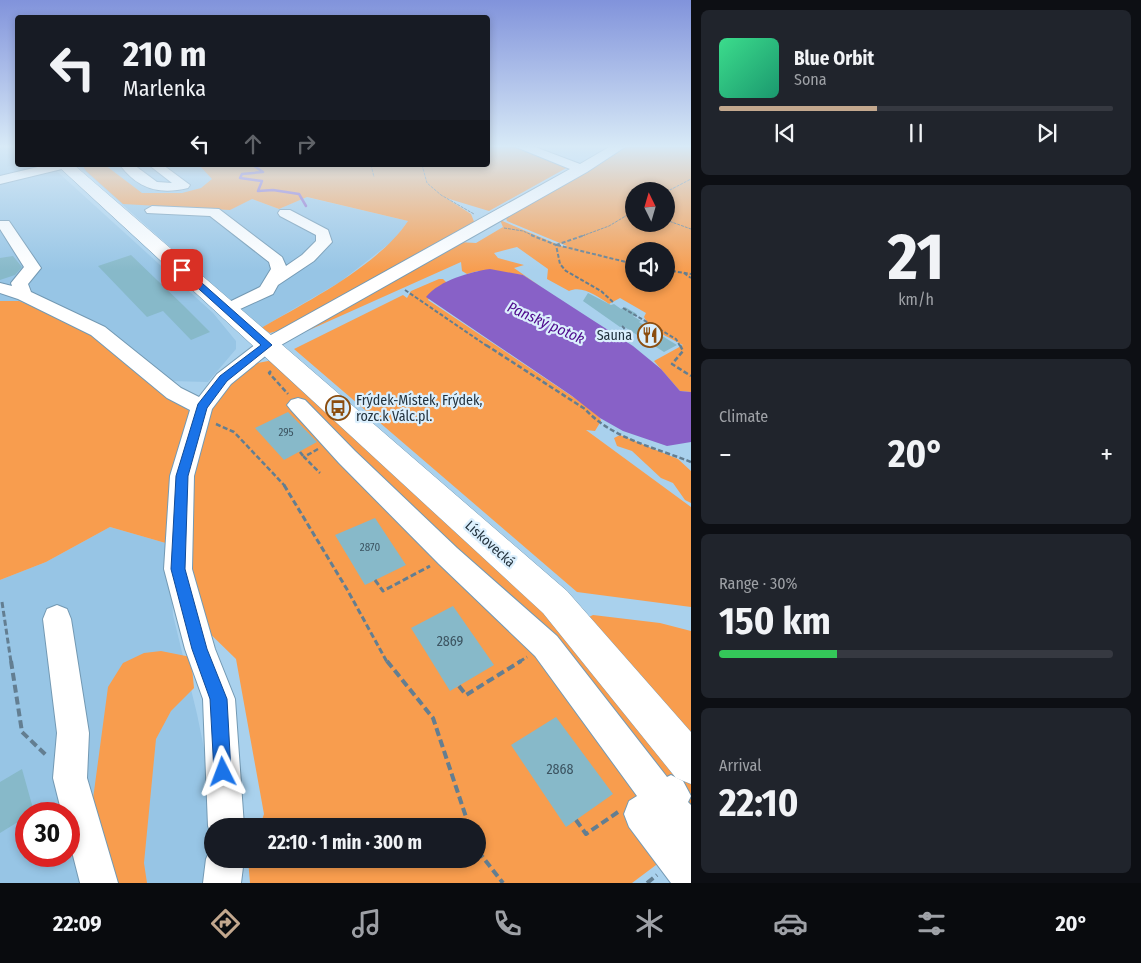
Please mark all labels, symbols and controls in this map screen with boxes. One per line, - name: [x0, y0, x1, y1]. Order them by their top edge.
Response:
- text: 210 m: [123, 33, 207, 75]
- icon: left: [40, 35, 105, 100]
- text: Blue Orbit: [794, 47, 874, 70]
- text: Sona: [794, 70, 827, 89]
- text: Marlenka: [123, 75, 206, 102]
- icon: previous: [771, 119, 799, 147]
- icon: pause: [902, 119, 930, 147]
- icon: next: [1033, 119, 1061, 147]
- icon: left: [186, 130, 214, 158]
- icon: ahead: [239, 130, 267, 158]
- icon: right: [292, 130, 320, 158]
- north arrow: [625, 182, 675, 232]
- map controls: [625, 182, 675, 292]
- text: 21: [888, 218, 944, 296]
- button: sound: [625, 242, 675, 292]
- pin: [161, 249, 203, 291]
- icon: arrive: [168, 256, 196, 284]
- text: km/h: [898, 290, 934, 309]
- water label: Panský potok: [505, 298, 588, 348]
- restaurant icon: Sauna: [637, 322, 663, 348]
- place label: Sauna: [597, 327, 632, 344]
- place label: Frýdek-Místek, Frýdek, rozc.k Válc.pl.: [356, 392, 483, 425]
- bus stop icon: Frýdek-Místek, Frýdek, rozc.k Válc.pl.: [325, 395, 351, 421]
- text: Climate: [719, 407, 768, 426]
- house number: 295: [278, 426, 294, 439]
- text: 20°: [888, 431, 944, 477]
- text: −: [719, 438, 732, 471]
- text: +: [1100, 438, 1113, 471]
- street label: Lískovecká: [461, 517, 519, 571]
- house number: 2870: [360, 541, 380, 554]
- text: Range · 30%: [719, 574, 797, 593]
- text: 150 km: [719, 598, 831, 644]
- house number: 2869: [437, 633, 464, 650]
- position arrow: [196, 745, 248, 797]
- text: Arrival: [719, 756, 761, 775]
- house number: 2868: [546, 761, 574, 778]
- text: 22:10: [719, 780, 798, 826]
- speed limit sign: 30: [15, 802, 80, 867]
- text: 22:10 · 1 min · 300 m: [268, 831, 422, 854]
- icon: directions: [208, 906, 243, 941]
- icon: music: [349, 906, 384, 941]
- icon: phone: [490, 906, 525, 941]
- icon: climate: [632, 906, 667, 941]
- icon: car: [773, 906, 808, 941]
- icon: filters: [914, 906, 949, 941]
- text: 22:09: [53, 910, 102, 937]
- text: 20°: [1055, 910, 1088, 937]

